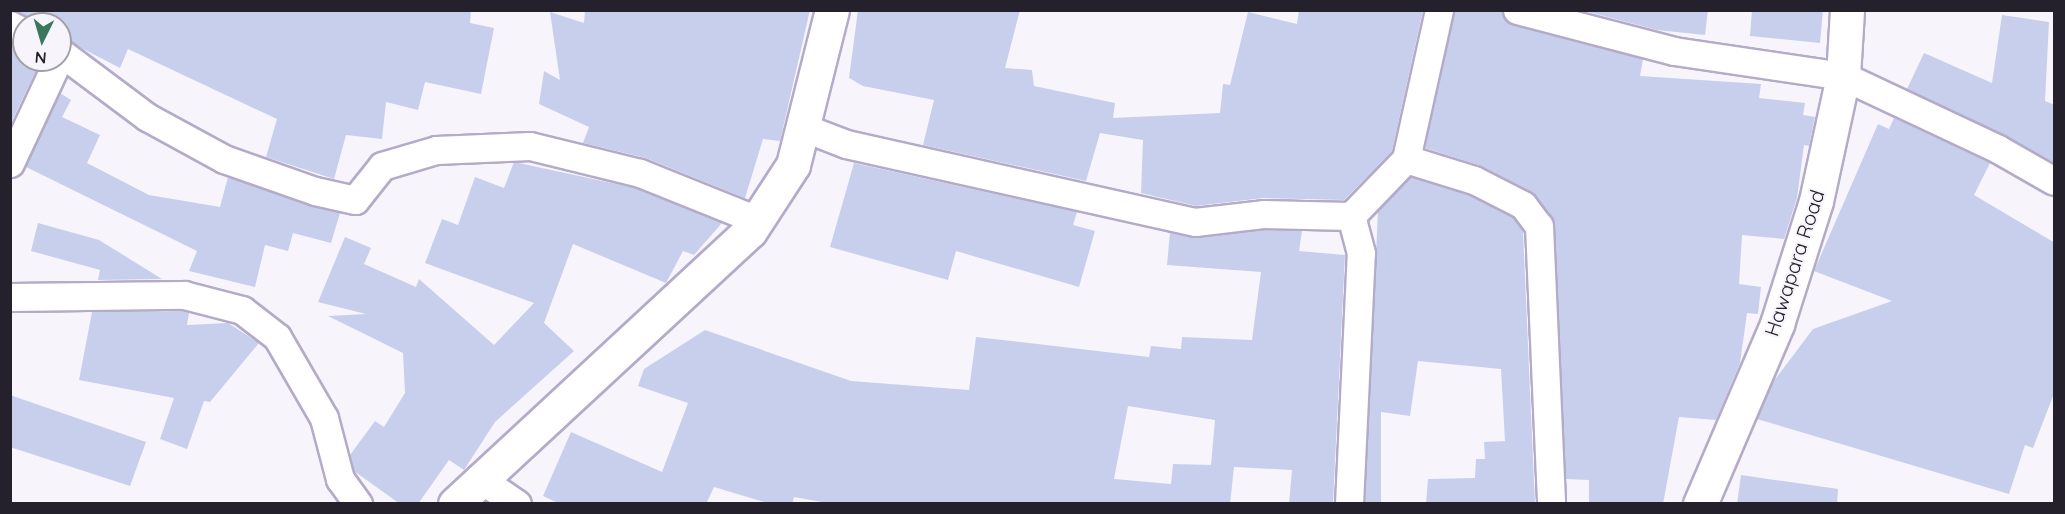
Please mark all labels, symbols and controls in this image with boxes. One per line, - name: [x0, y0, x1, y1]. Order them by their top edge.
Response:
- north arrow: [12, 12, 72, 72]
- text: N: [34, 47, 47, 68]
- street label: Hawapara Road: [1759, 187, 1829, 339]

